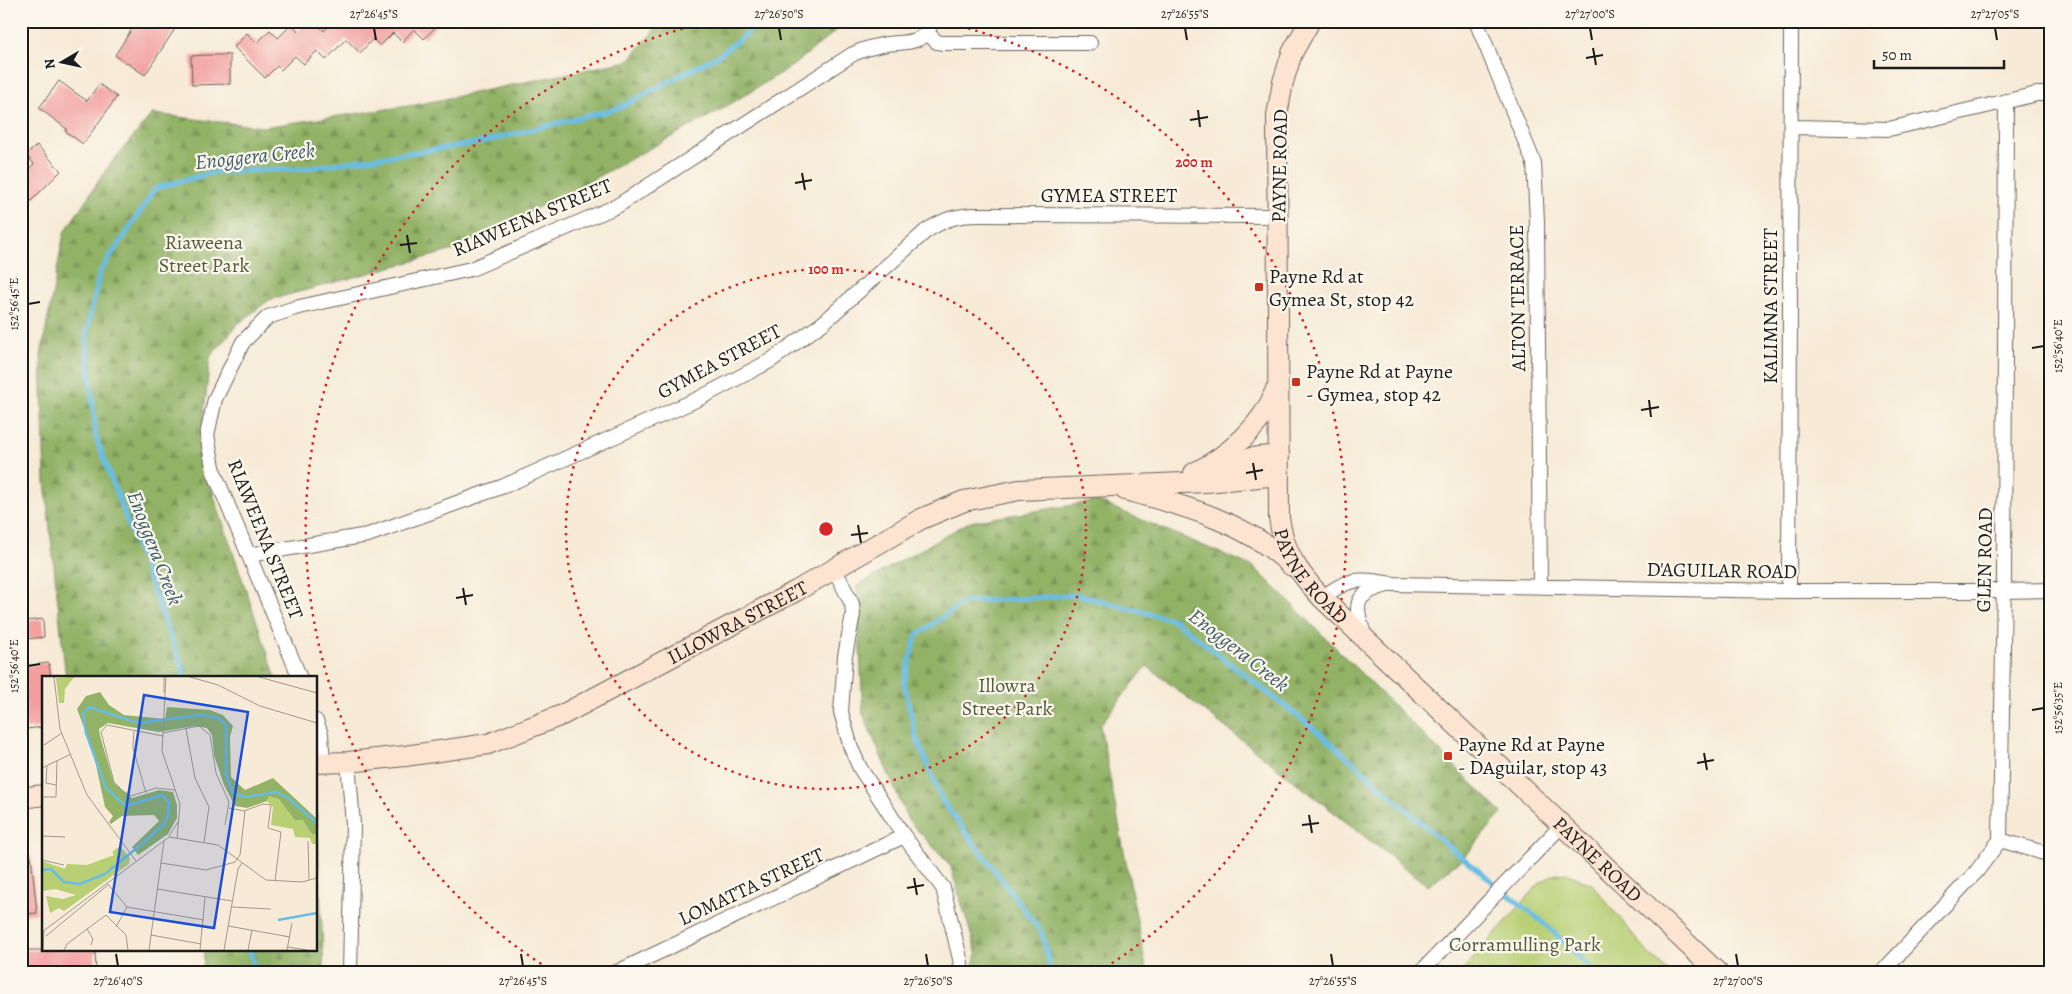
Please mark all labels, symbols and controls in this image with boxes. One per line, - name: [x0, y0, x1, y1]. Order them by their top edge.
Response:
- text: 27°26'45"S: [350, 6, 398, 22]
- text: 27°26'50"S: [754, 6, 804, 22]
- text: 27°26'55"S: [1161, 6, 1209, 22]
- text: 27°27'00"S: [1565, 6, 1615, 22]
- text: 27°27'05"S: [1971, 6, 2019, 22]
- north arrow: [38, 38, 88, 88]
- scale bar: [1874, 38, 2004, 70]
- text: 50 m: [1882, 45, 1912, 65]
- text: N: [39, 57, 60, 70]
- street label: PAYNE ROAD: [1265, 109, 1294, 223]
- water label: Enoggera Creek: [194, 136, 316, 176]
- text: 200 m: [1175, 152, 1213, 172]
- street label: RIAWEENA STREET: [448, 172, 616, 263]
- street label: GYMEA STREET: [1041, 182, 1177, 209]
- street label: ALTON TERRACE: [1503, 224, 1532, 373]
- street label: KALIMNA STREET: [1757, 228, 1784, 384]
- park label: Riaweena Street Park: [159, 229, 249, 279]
- text: 100 m: [808, 259, 844, 279]
- place label: Payne Rd at Gymea St, stop 42: [1269, 263, 1415, 313]
- text: 152°56'45"E: [6, 278, 22, 330]
- marker: Payne Rd at Gymea St, stop 42: [1253, 281, 1265, 293]
- street label: GYMEA STREET: [653, 317, 786, 405]
- text: 152°56'40"E: [2050, 319, 2066, 373]
- place label: Payne Rd at Payne - Gymea, stop 42: [1306, 358, 1453, 408]
- marker: Payne Rd at Payne - Gymea, stop 42: [1290, 376, 1302, 388]
- street label: RIAWEENA STREET: [221, 455, 310, 623]
- water label: Enoggera Creek: [120, 487, 190, 609]
- street label: GLEN ROAD: [1970, 507, 1999, 613]
- centre of rings: [817, 520, 835, 538]
- street label: PAYNE ROAD: [1267, 525, 1354, 630]
- street label: D'AGUILAR ROAD: [1646, 556, 1797, 585]
- street label: ILLOWRA STREET: [663, 574, 813, 671]
- water label: Enoggera Creek: [1183, 602, 1295, 698]
- text: 152°56'40"E: [6, 639, 22, 693]
- park label: Illowra Street Park: [962, 672, 1052, 722]
- inset map: [42, 676, 318, 952]
- text: 152°56'35"E: [2050, 682, 2066, 734]
- place label: Payne Rd at Payne - DAguilar, stop 43: [1458, 731, 1607, 781]
- marker: Payne Rd at Payne - DAguilar, stop 43: [1442, 750, 1454, 762]
- street label: PAYNE ROAD: [1547, 811, 1648, 908]
- street label: LOMATTA STREET: [674, 841, 828, 932]
- park label: Corramulling Park: [1449, 931, 1601, 958]
- text: 27°26'40"S: [93, 973, 143, 989]
- text: 27°26'45"S: [499, 973, 547, 989]
- text: 27°26'50"S: [903, 973, 953, 989]
- text: 27°26'55"S: [1309, 973, 1357, 989]
- text: 27°27'00"S: [1713, 973, 1763, 989]

